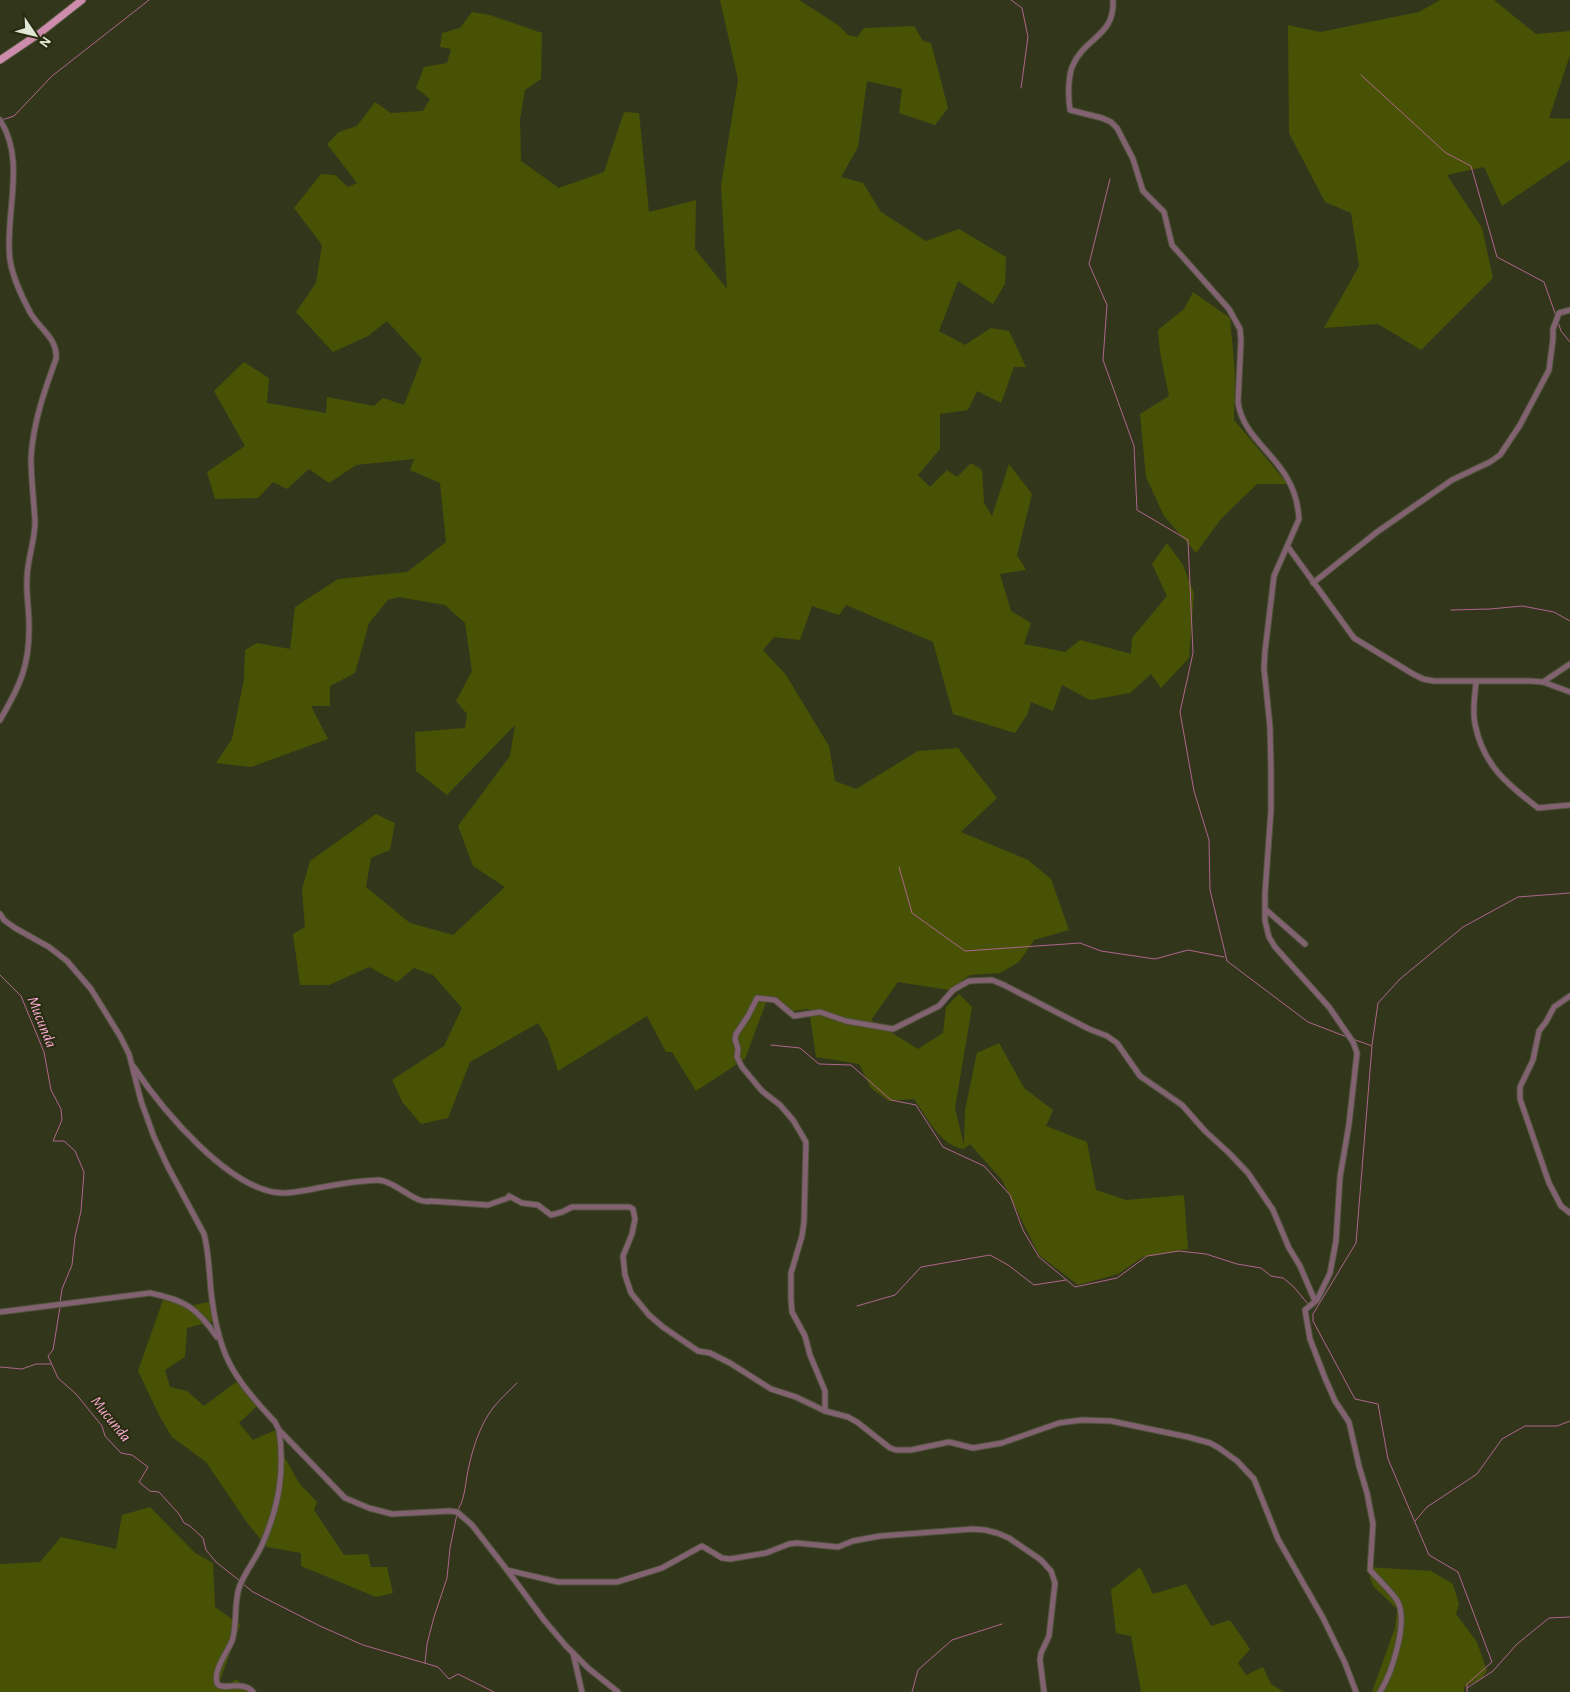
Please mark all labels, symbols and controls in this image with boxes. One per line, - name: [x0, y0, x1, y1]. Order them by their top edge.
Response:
- north arrow: [10, 10, 60, 60]
- text: N: [36, 34, 53, 50]
- water label: Mucunda: [25, 994, 59, 1050]
- water label: Mucunda: [88, 1393, 134, 1445]

